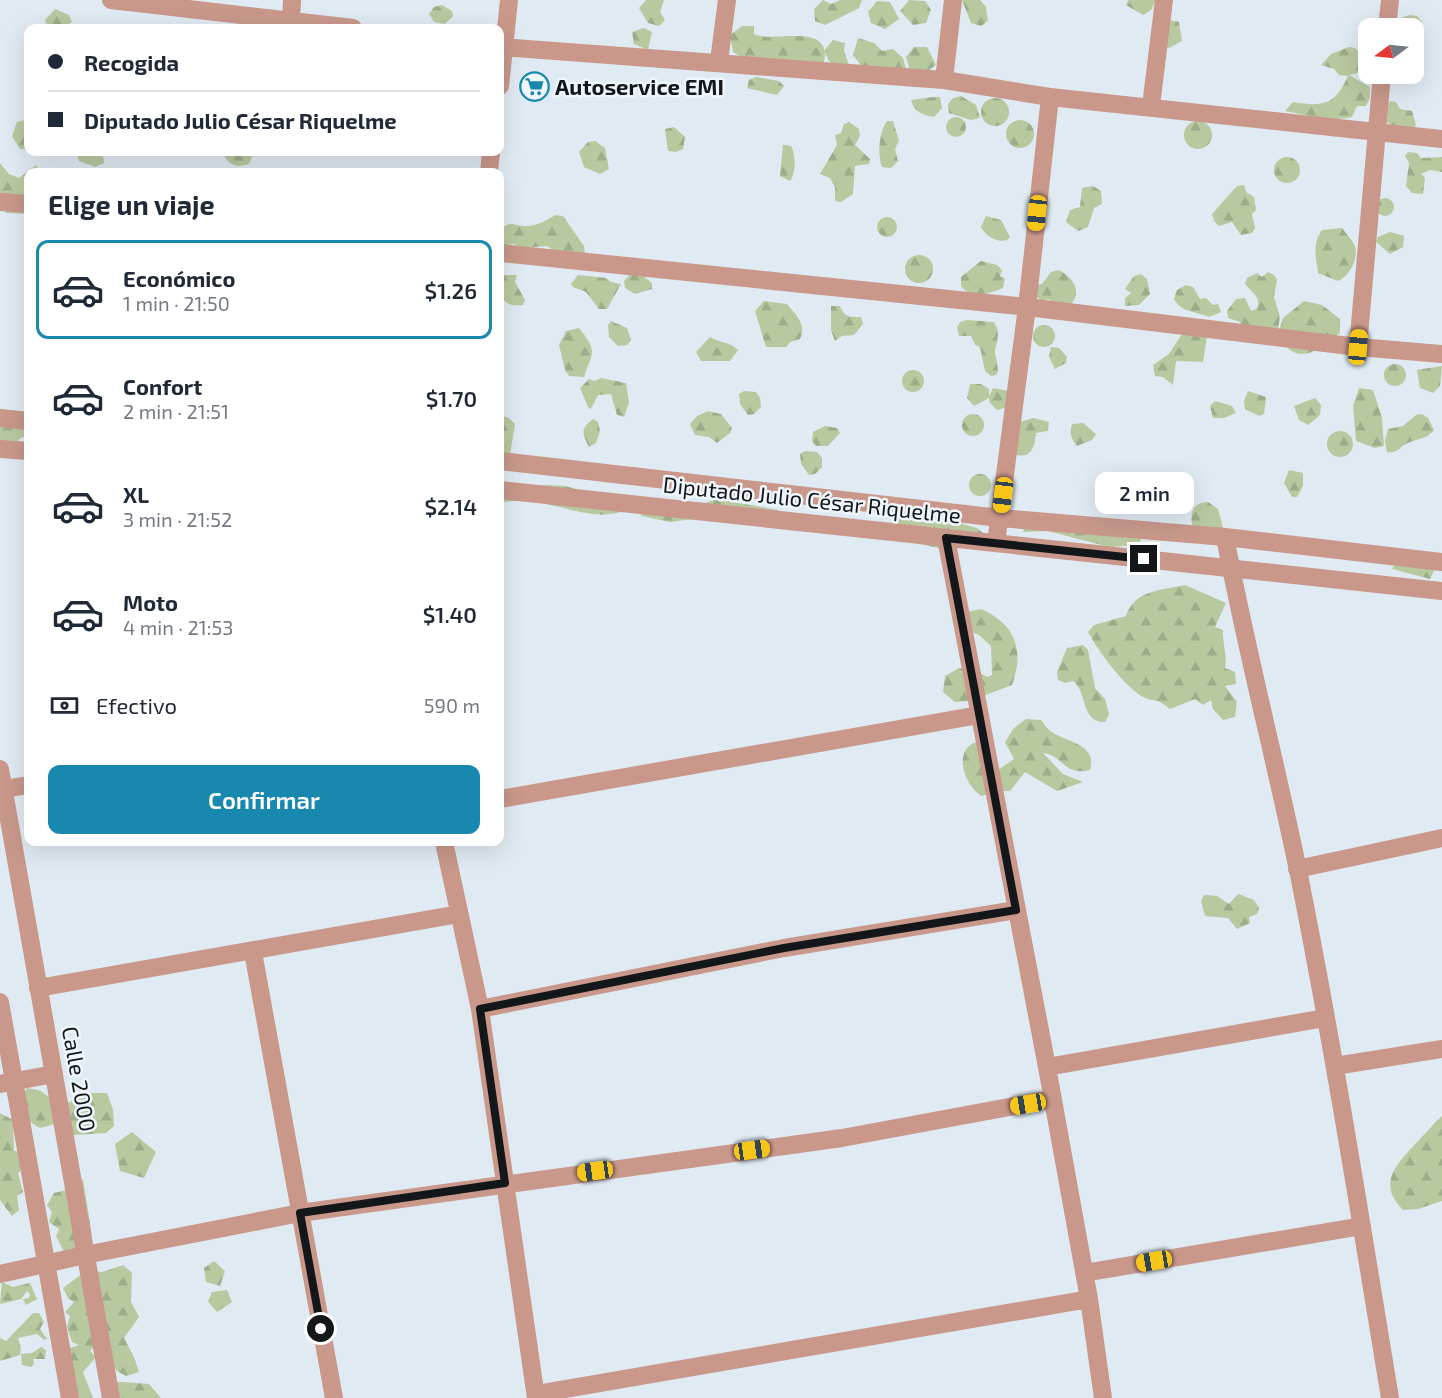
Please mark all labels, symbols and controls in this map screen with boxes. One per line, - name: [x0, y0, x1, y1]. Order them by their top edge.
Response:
- north arrow: [1358, 18, 1424, 84]
- map controls: [1358, 18, 1424, 84]
- text: Recogida: [84, 49, 179, 75]
- supermarket icon: Autoservice EMI: [518, 71, 550, 103]
- place label: Autoservice EMI: [555, 73, 724, 99]
- text: Diputado Julio César Riquelme: [84, 107, 397, 133]
- text: Elige un viaje: [48, 188, 215, 220]
- car: [1026, 194, 1048, 232]
- icon: car: [51, 263, 105, 317]
- text: Económico: [123, 265, 235, 291]
- text: $1.26: [425, 277, 477, 303]
- text: 1 min · 21:50: [123, 291, 230, 315]
- car: [1347, 328, 1369, 366]
- icon: car: [51, 371, 105, 425]
- text: Confort: [123, 373, 202, 399]
- text: $1.70: [426, 385, 477, 411]
- text: 2 min · 21:51: [123, 399, 229, 423]
- street label: Diputado Julio César Riquelme: [662, 470, 962, 528]
- callout: 2 min: [1094, 472, 1194, 514]
- car: [992, 476, 1014, 514]
- icon: car: [51, 479, 105, 533]
- text: XL: [123, 481, 149, 507]
- text: 2 min: [1119, 481, 1170, 505]
- text: $2.14: [424, 493, 477, 519]
- text: 3 min · 21:52: [123, 507, 232, 531]
- route end: [1130, 545, 1157, 572]
- icon: car: [51, 587, 105, 641]
- text: Moto: [123, 589, 178, 615]
- text: $1.40: [423, 601, 477, 627]
- text: 4 min · 21:53: [123, 615, 233, 639]
- icon: cash: [48, 689, 81, 722]
- text: Efectivo: [96, 692, 177, 718]
- text: 590 m: [424, 693, 480, 717]
- button: Confirmar: [48, 765, 480, 834]
- street label: Calle 2000: [58, 1024, 102, 1134]
- car: [1009, 1092, 1047, 1116]
- car: [733, 1139, 771, 1161]
- car: [576, 1160, 614, 1182]
- car: [1135, 1249, 1173, 1273]
- route start: [307, 1315, 334, 1342]

